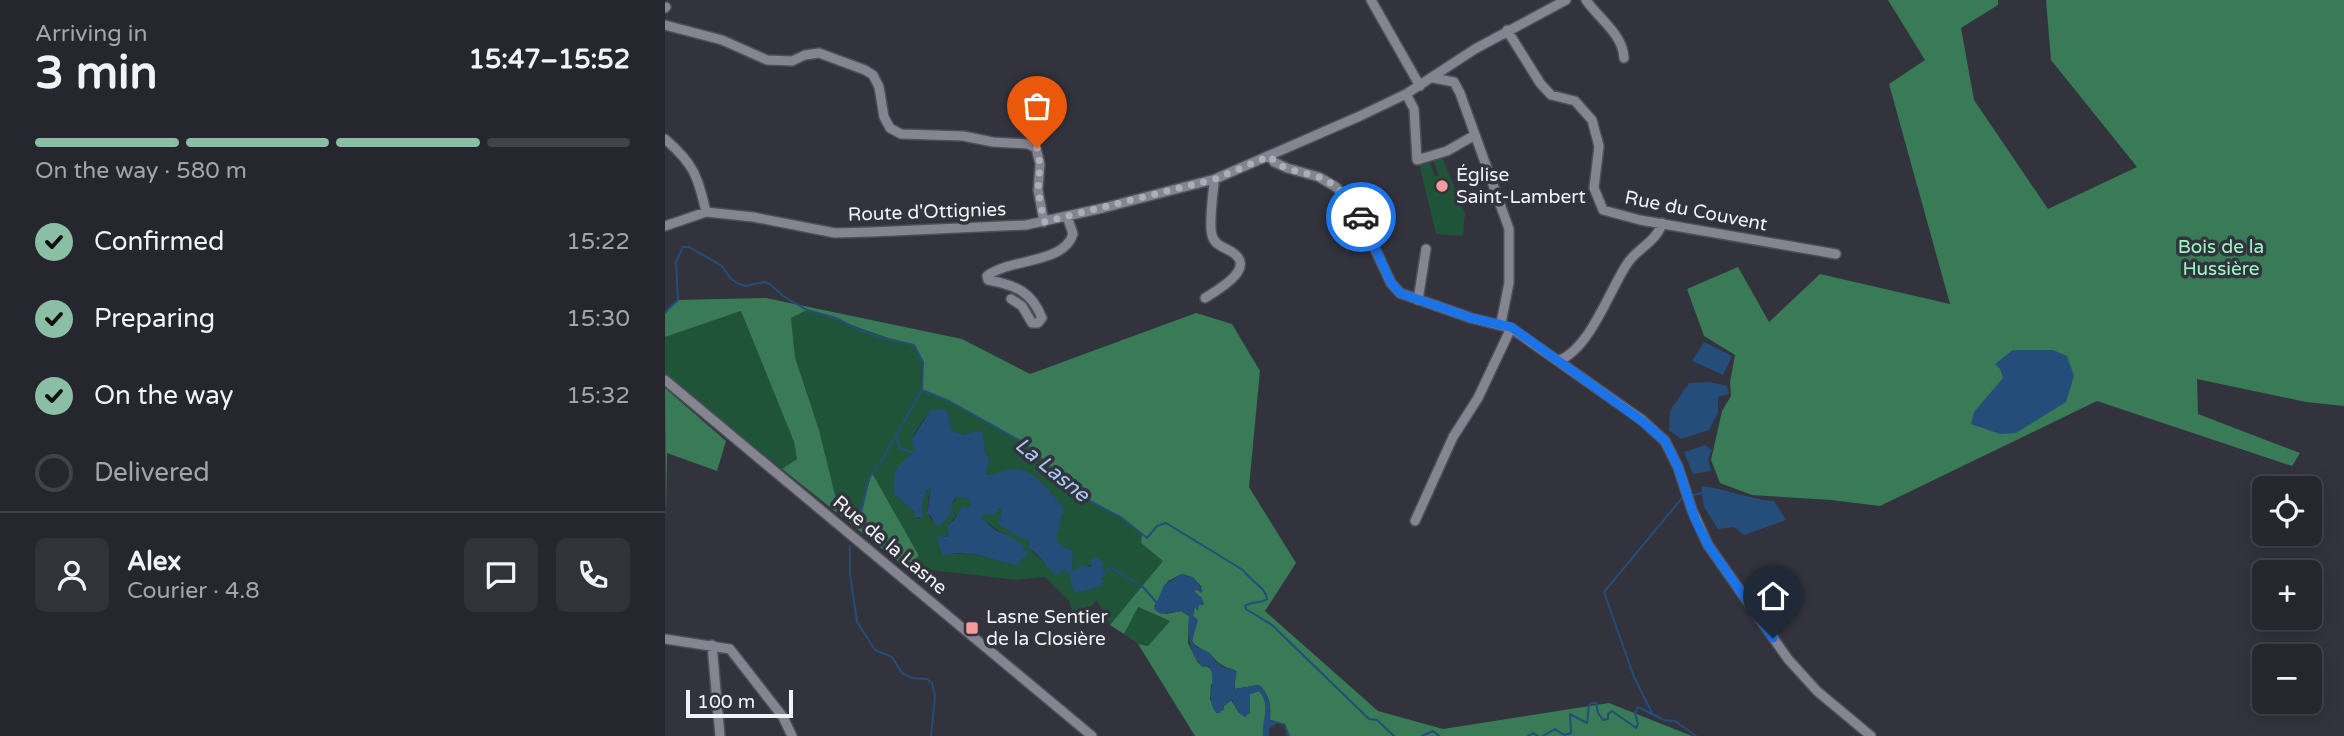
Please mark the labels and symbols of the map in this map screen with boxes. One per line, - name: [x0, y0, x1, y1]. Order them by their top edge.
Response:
- pin: [1007, 76, 1067, 148]
- place label: Église Saint-Lambert: [1456, 164, 1586, 208]
- marker: Église Saint-Lambert: [1434, 178, 1450, 194]
- courier: [1326, 182, 1396, 252]
- street label: Rue du Couvent: [1623, 186, 1769, 236]
- street label: Route d'Ottignies: [847, 198, 1007, 226]
- park label: Bois de la Hussière: [2178, 236, 2264, 280]
- water label: La Lasne: [1010, 433, 1095, 508]
- street label: Rue de la Lasne: [829, 491, 951, 599]
- pin: [1743, 566, 1803, 638]
- place label: Lasne Sentier de la Closière: [986, 606, 1109, 650]
- marker: Lasne Sentier de la Closière: [964, 620, 980, 636]
- scale bar: [686, 687, 793, 719]

